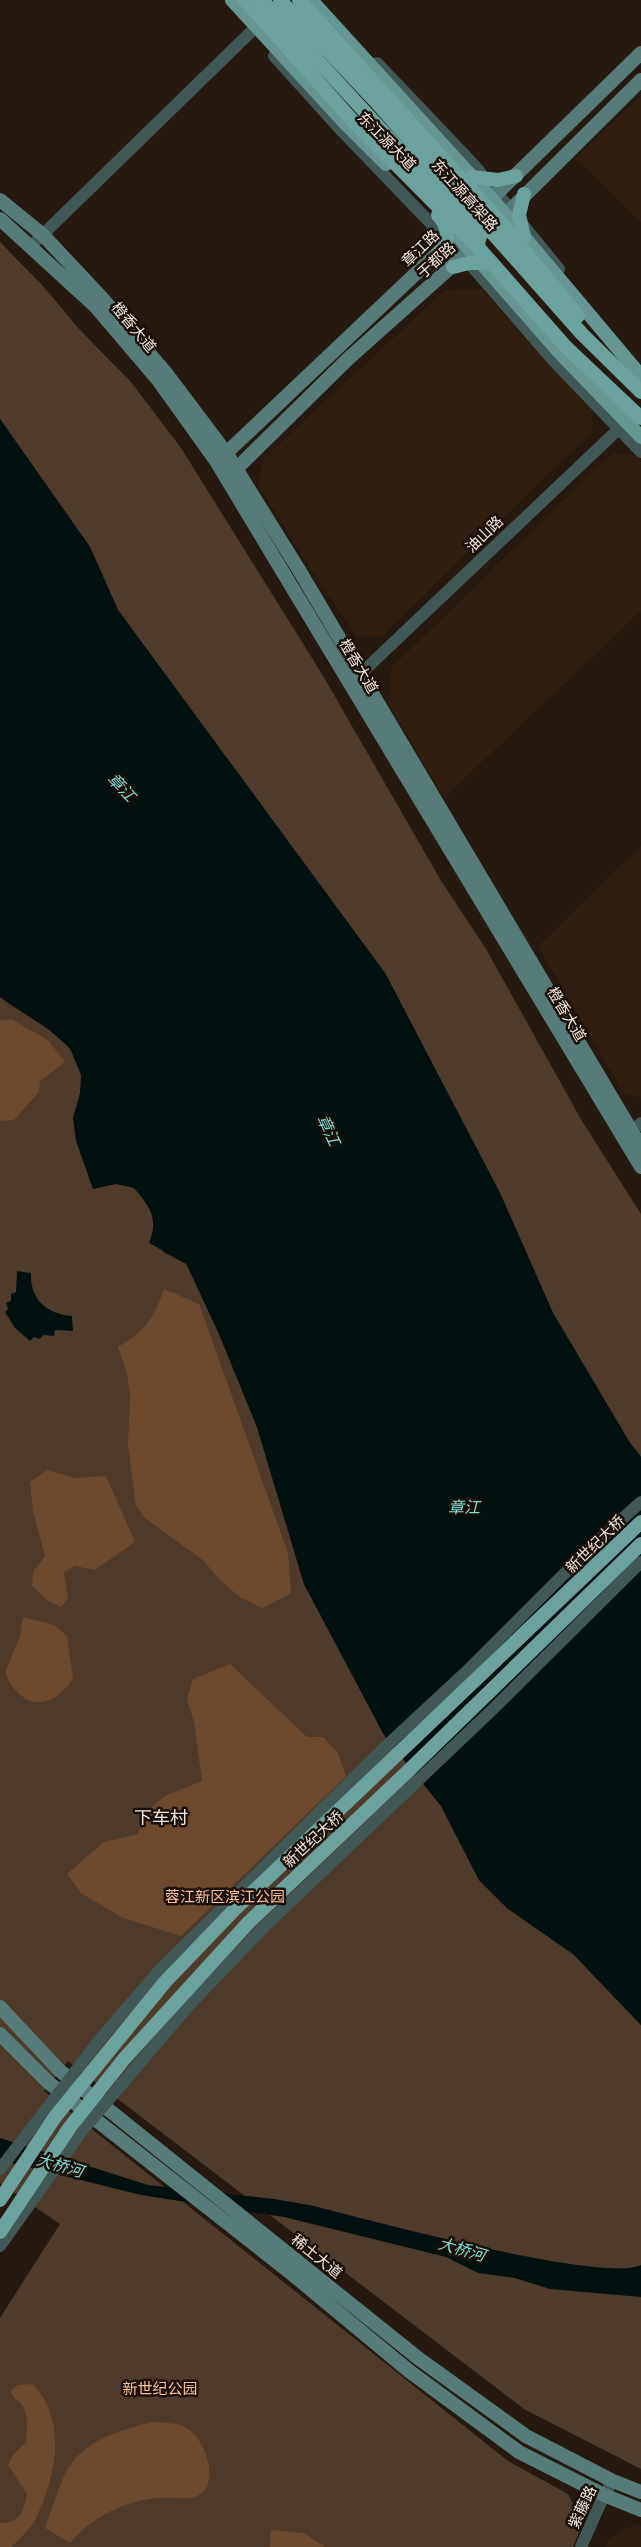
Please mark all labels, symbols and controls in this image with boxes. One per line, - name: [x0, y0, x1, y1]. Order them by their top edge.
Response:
- street label: 东江源大道: [353, 107, 421, 175]
- street label: 东江源高架路: [427, 155, 503, 235]
- street label: 章江路: [397, 225, 443, 271]
- street label: 于都路: [412, 237, 460, 283]
- street label: 橙香大道: [107, 297, 161, 357]
- street label: 油山路: [461, 511, 507, 557]
- street label: 橙香大道: [335, 635, 383, 697]
- water label: 章江: [103, 768, 142, 808]
- street label: 橙香大道: [543, 983, 591, 1045]
- water label: 章江: [312, 1111, 347, 1151]
- water label: 章江: [448, 1496, 482, 1518]
- street label: 新世纪大桥: [561, 1510, 629, 1578]
- district label: 下车村: [134, 1805, 188, 1830]
- street label: 新世纪大桥: [278, 1806, 348, 1872]
- park label: 蓉江新区滨江公园: [165, 1886, 285, 1907]
- water label: 大桥河: [34, 2148, 89, 2183]
- street label: 稀土大道: [287, 2229, 347, 2283]
- water label: 大桥河: [436, 2232, 491, 2267]
- park label: 新世纪公园: [122, 2378, 198, 2399]
- street label: 紫藤路: [563, 2482, 601, 2532]

